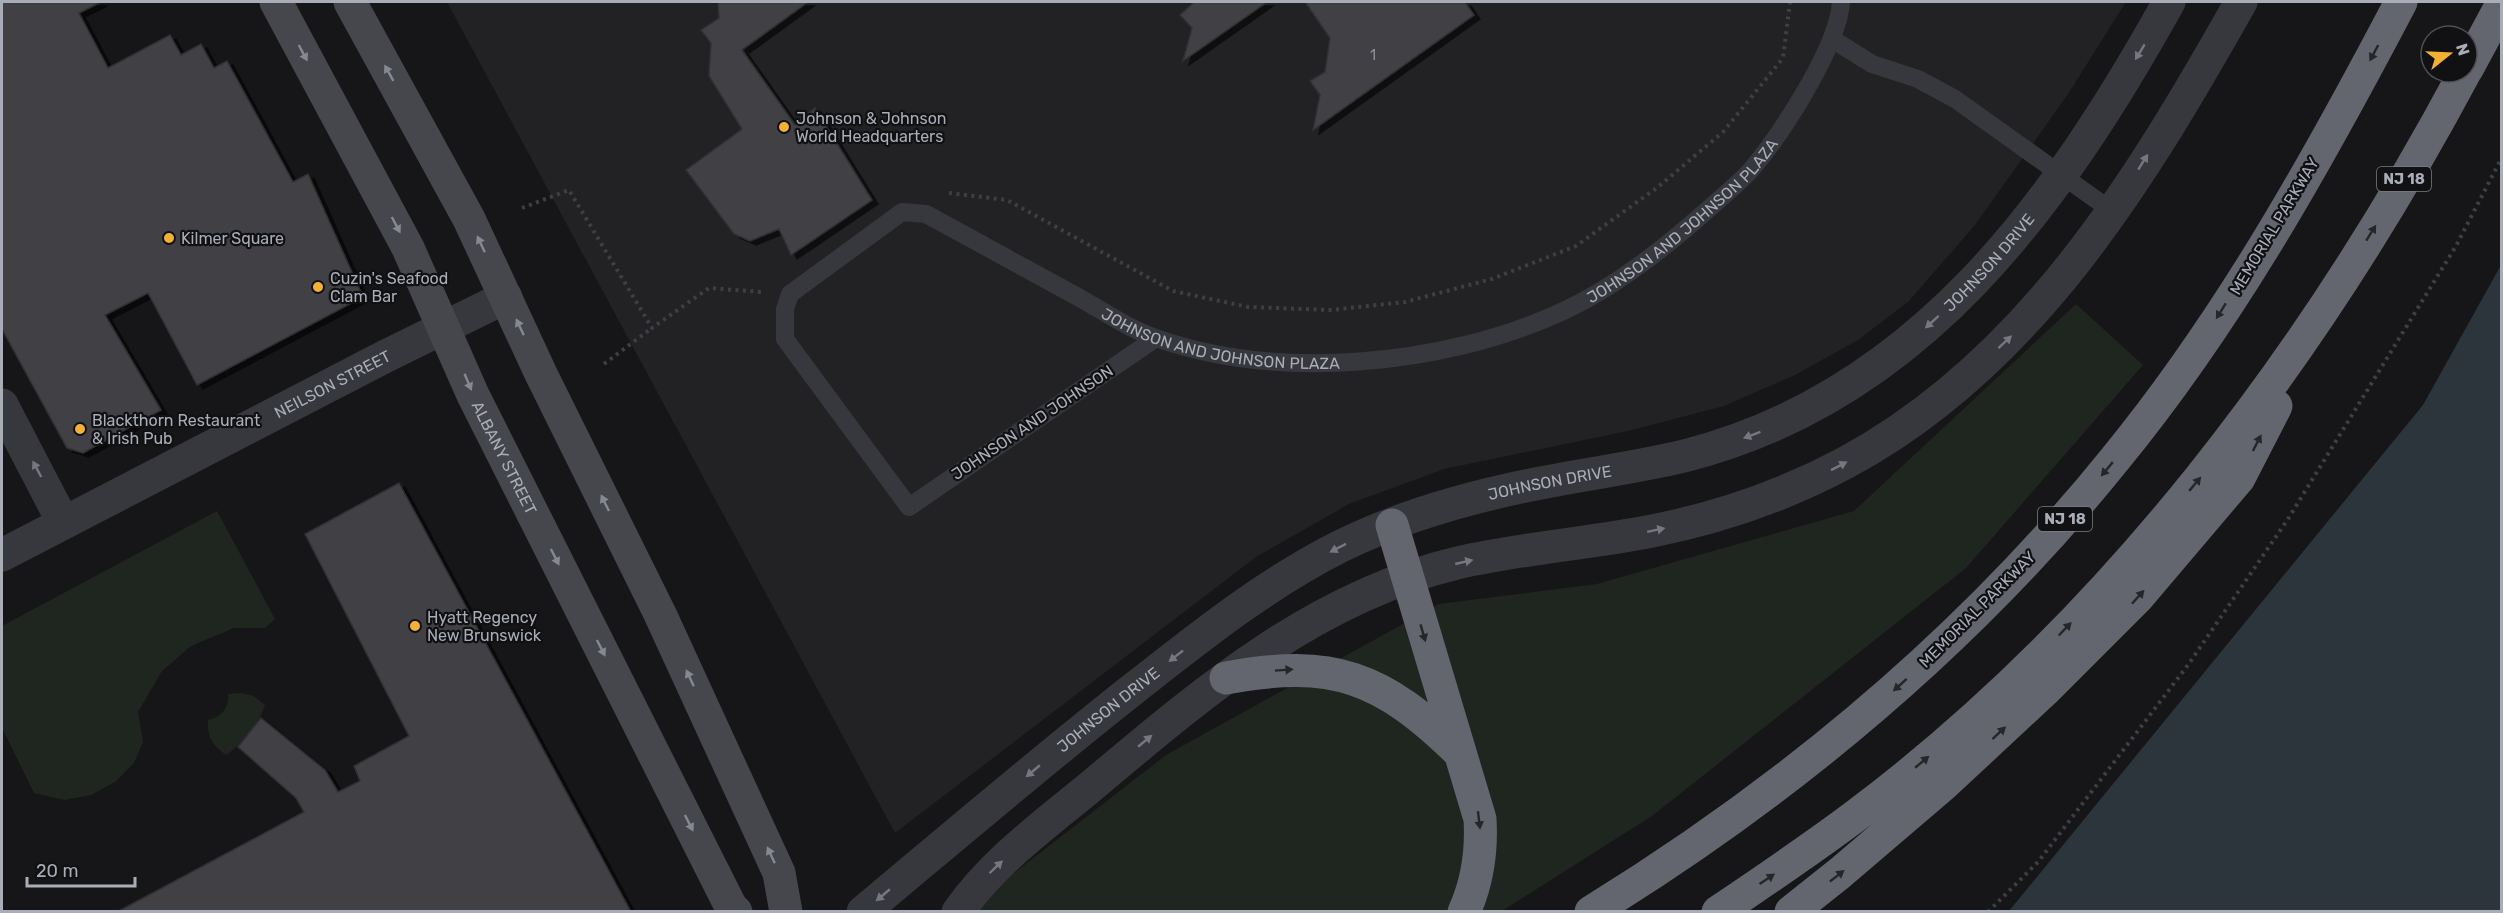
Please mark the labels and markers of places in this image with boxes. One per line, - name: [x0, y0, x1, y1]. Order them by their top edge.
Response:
- place label: Johnson & Johnson World Headquarters: [796, 109, 947, 146]
- marker: Johnson & Johnson World Headquarters: [777, 120, 791, 134]
- place label: Kilmer Square: [181, 229, 284, 248]
- marker: Kilmer Square: [162, 231, 176, 245]
- place label: Cuzin's Seafood Clam Bar: [330, 269, 448, 306]
- marker: Cuzin's Seafood Clam Bar: [311, 280, 325, 294]
- place label: Blackthorn Restaurant & Irish Pub: [92, 411, 260, 448]
- marker: Blackthorn Restaurant & Irish Pub: [73, 422, 87, 436]
- place label: Hyatt Regency New Brunswick: [427, 608, 542, 645]
- marker: Hyatt Regency New Brunswick: [408, 619, 422, 633]

